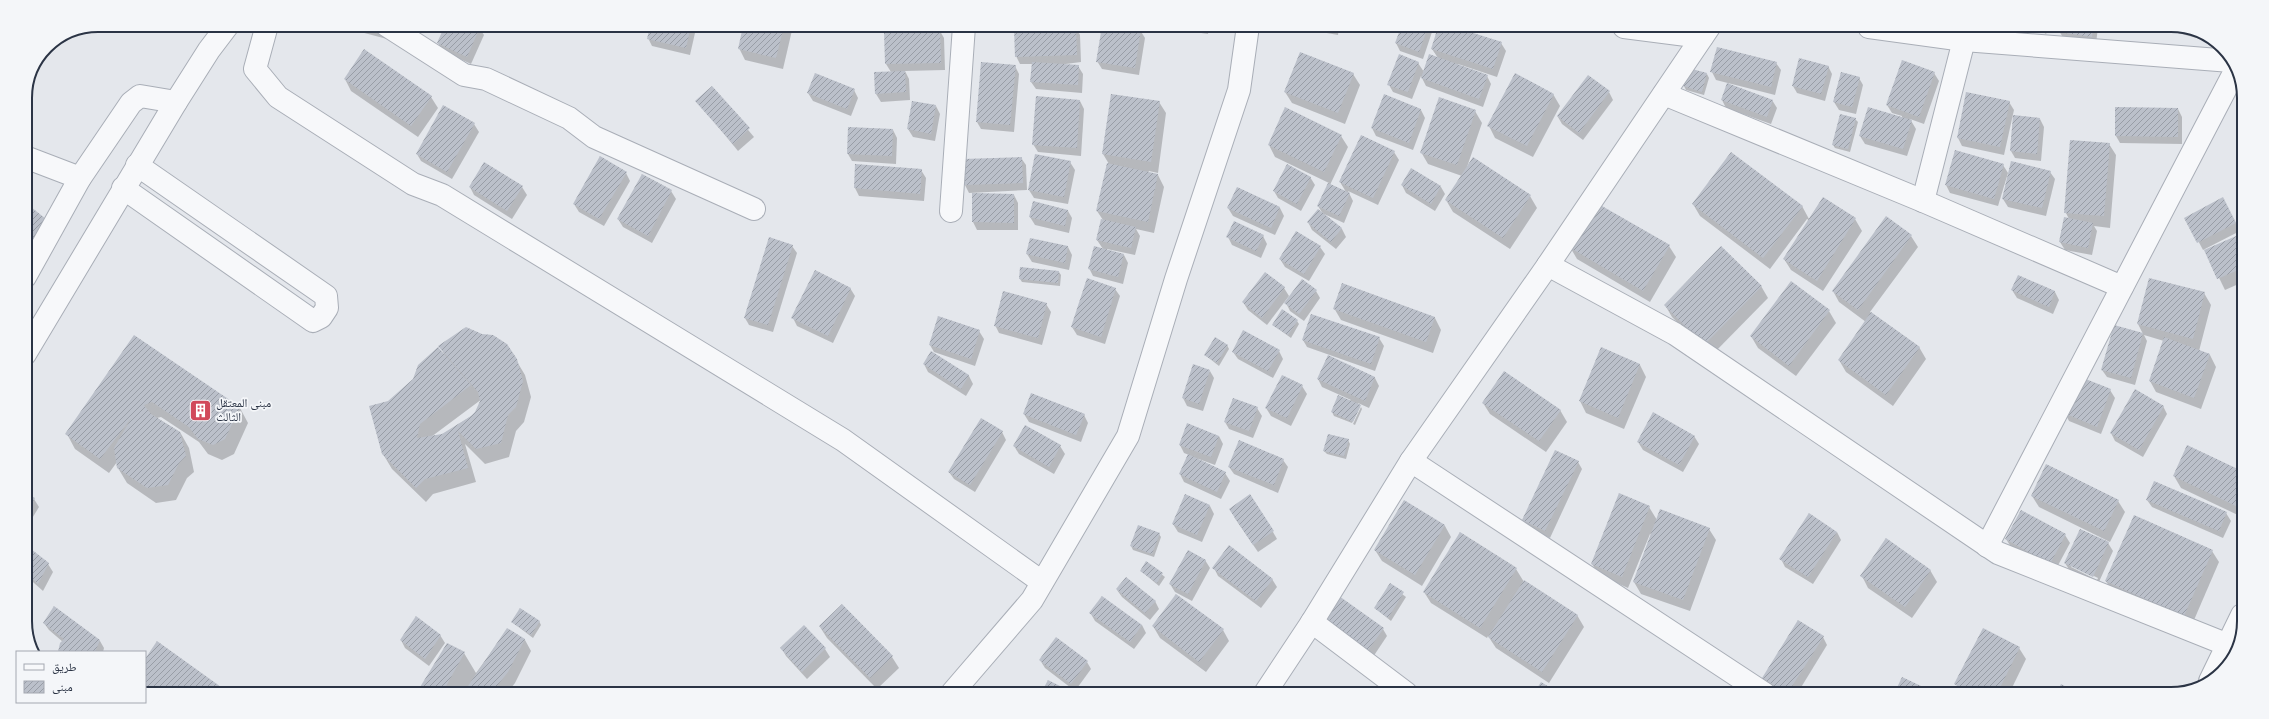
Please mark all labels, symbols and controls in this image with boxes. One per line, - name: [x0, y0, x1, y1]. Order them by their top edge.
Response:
- place label: مبنى المعتقل الثالث: [216, 394, 271, 425]
- building icon: مبنى المعتقل الثالث: [188, 397, 214, 423]
- legend: [16, 651, 146, 703]
- text: طريق: [52, 658, 77, 675]
- text: مبنى: [52, 678, 73, 695]

